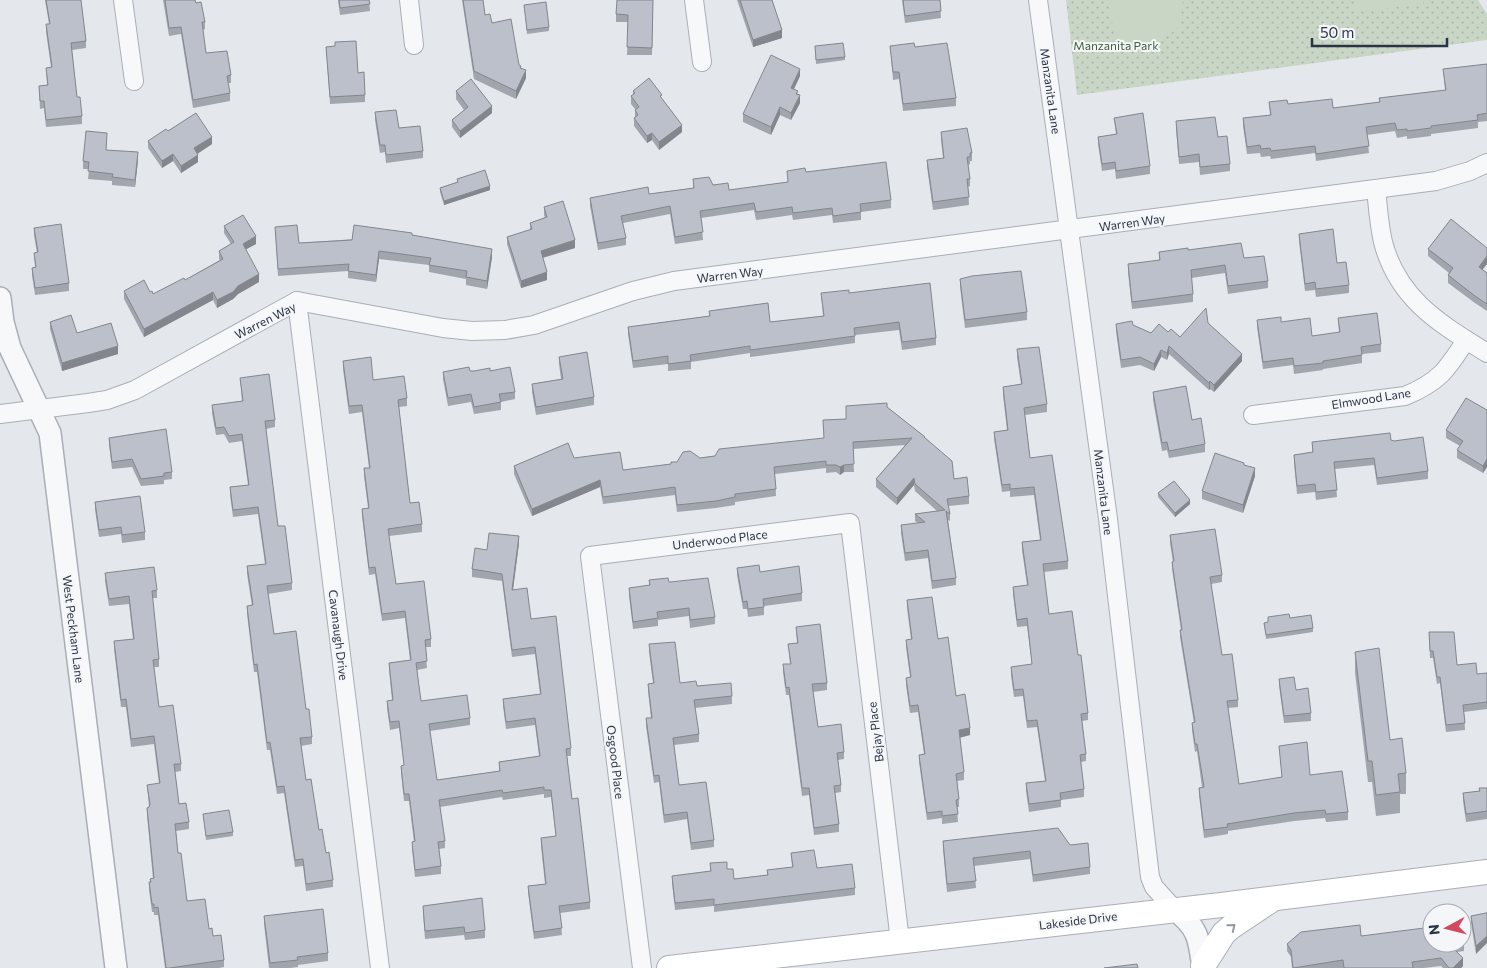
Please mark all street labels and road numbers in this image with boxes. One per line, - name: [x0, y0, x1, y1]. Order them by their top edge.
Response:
- street label: Manzanita Lane: [1038, 47, 1064, 135]
- street label: Warren Way: [1098, 210, 1166, 234]
- street label: Warren Way: [696, 263, 764, 285]
- street label: Warren Way: [232, 299, 298, 341]
- street label: Elmwood Lane: [1330, 385, 1412, 411]
- street label: Manzanita Lane: [1092, 448, 1116, 536]
- street label: Underwood Place: [672, 526, 768, 552]
- street label: West Peckham Lane: [60, 574, 88, 684]
- street label: Cavanaugh Drive: [326, 589, 352, 681]
- street label: Bejay Place: [864, 701, 886, 763]
- street label: Osgood Place: [605, 724, 627, 800]
- street label: Lakeside Drive: [1038, 908, 1118, 932]

